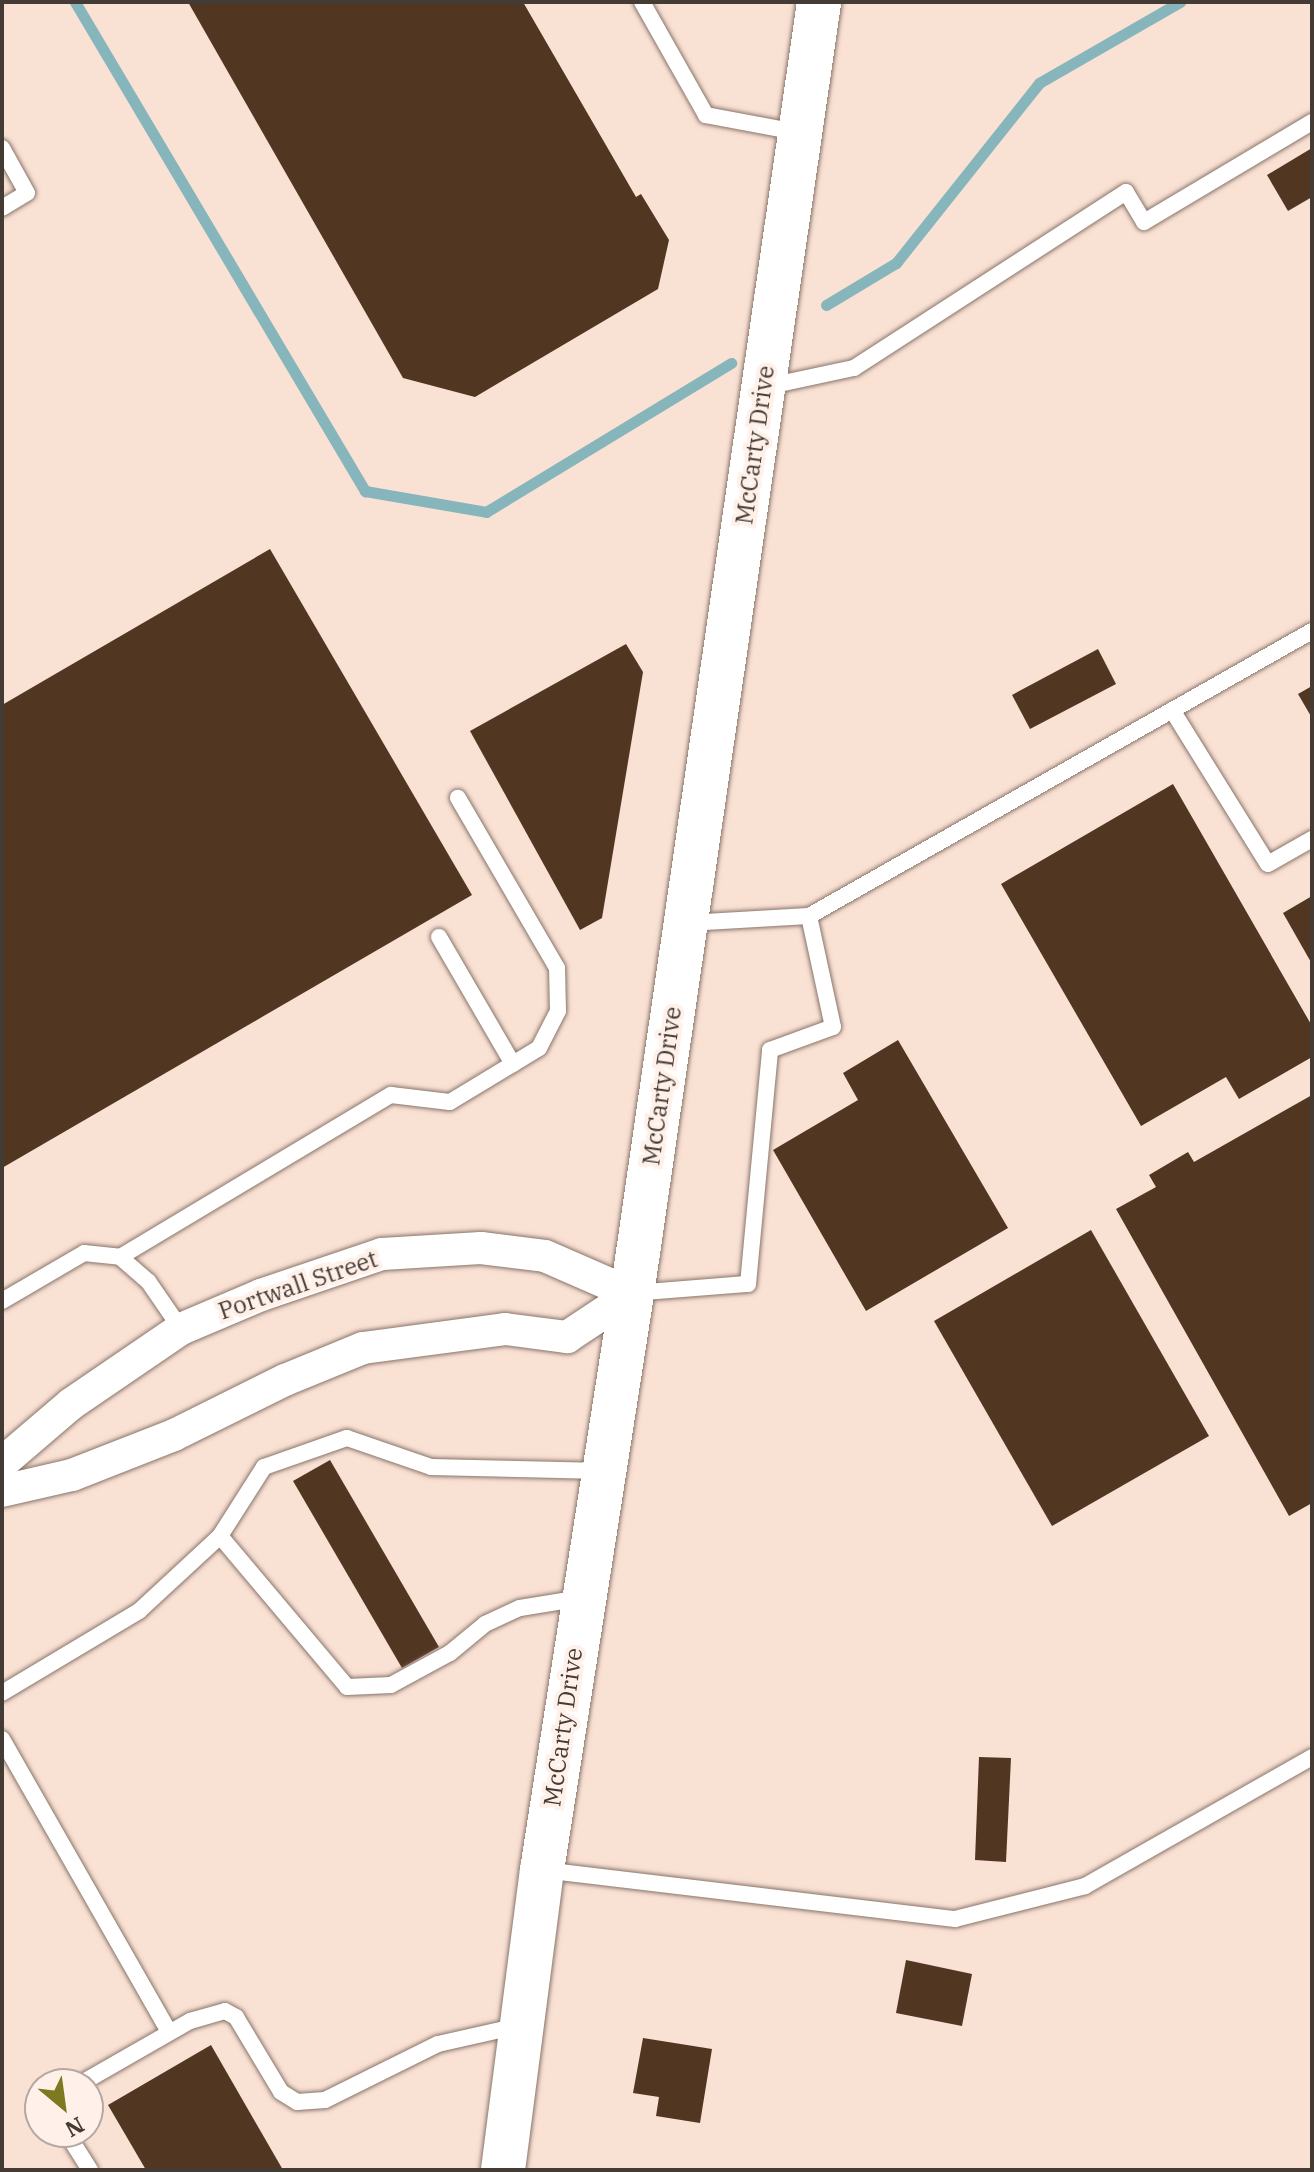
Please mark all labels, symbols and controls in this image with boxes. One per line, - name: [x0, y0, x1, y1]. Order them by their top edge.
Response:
- street label: McCarty Drive: [730, 364, 780, 526]
- street label: McCarty Drive: [637, 1005, 687, 1167]
- street label: Portwall Street: [215, 1244, 381, 1326]
- street label: McCarty Drive: [538, 1646, 588, 1808]
- north arrow: [24, 2068, 104, 2148]
- text: N: [60, 2111, 90, 2145]

